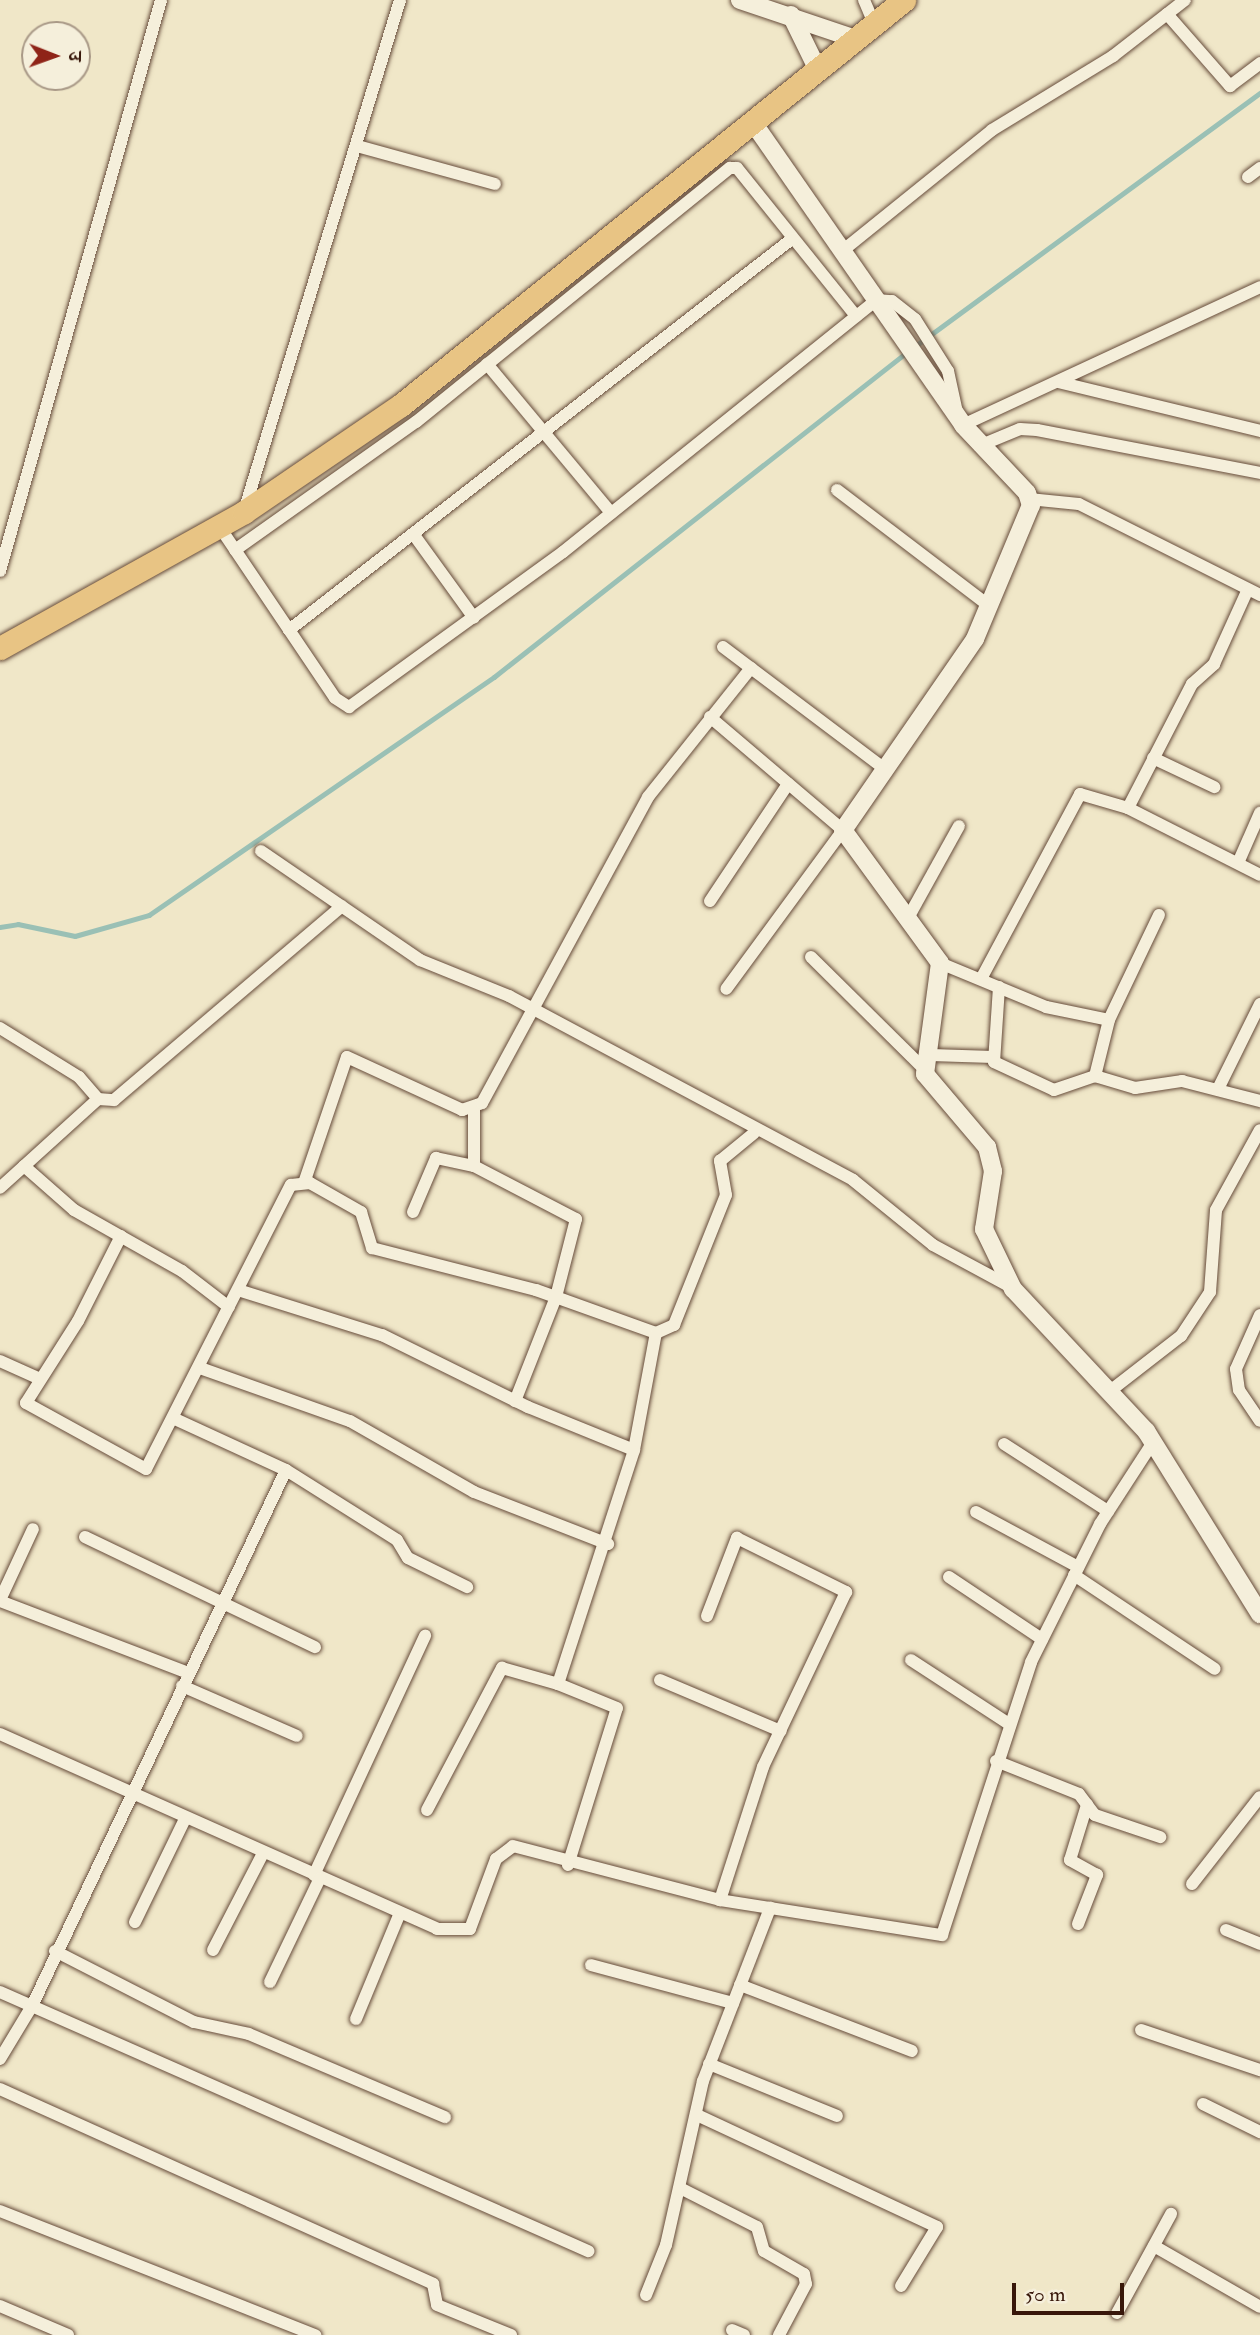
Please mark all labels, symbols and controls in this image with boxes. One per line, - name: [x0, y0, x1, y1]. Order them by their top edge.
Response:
- north arrow: [21, 21, 91, 91]
- text: उ: [63, 51, 87, 61]
- scale bar: [1015, 2268, 1127, 2312]
- text: 50 m: [1025, 2281, 1066, 2308]

